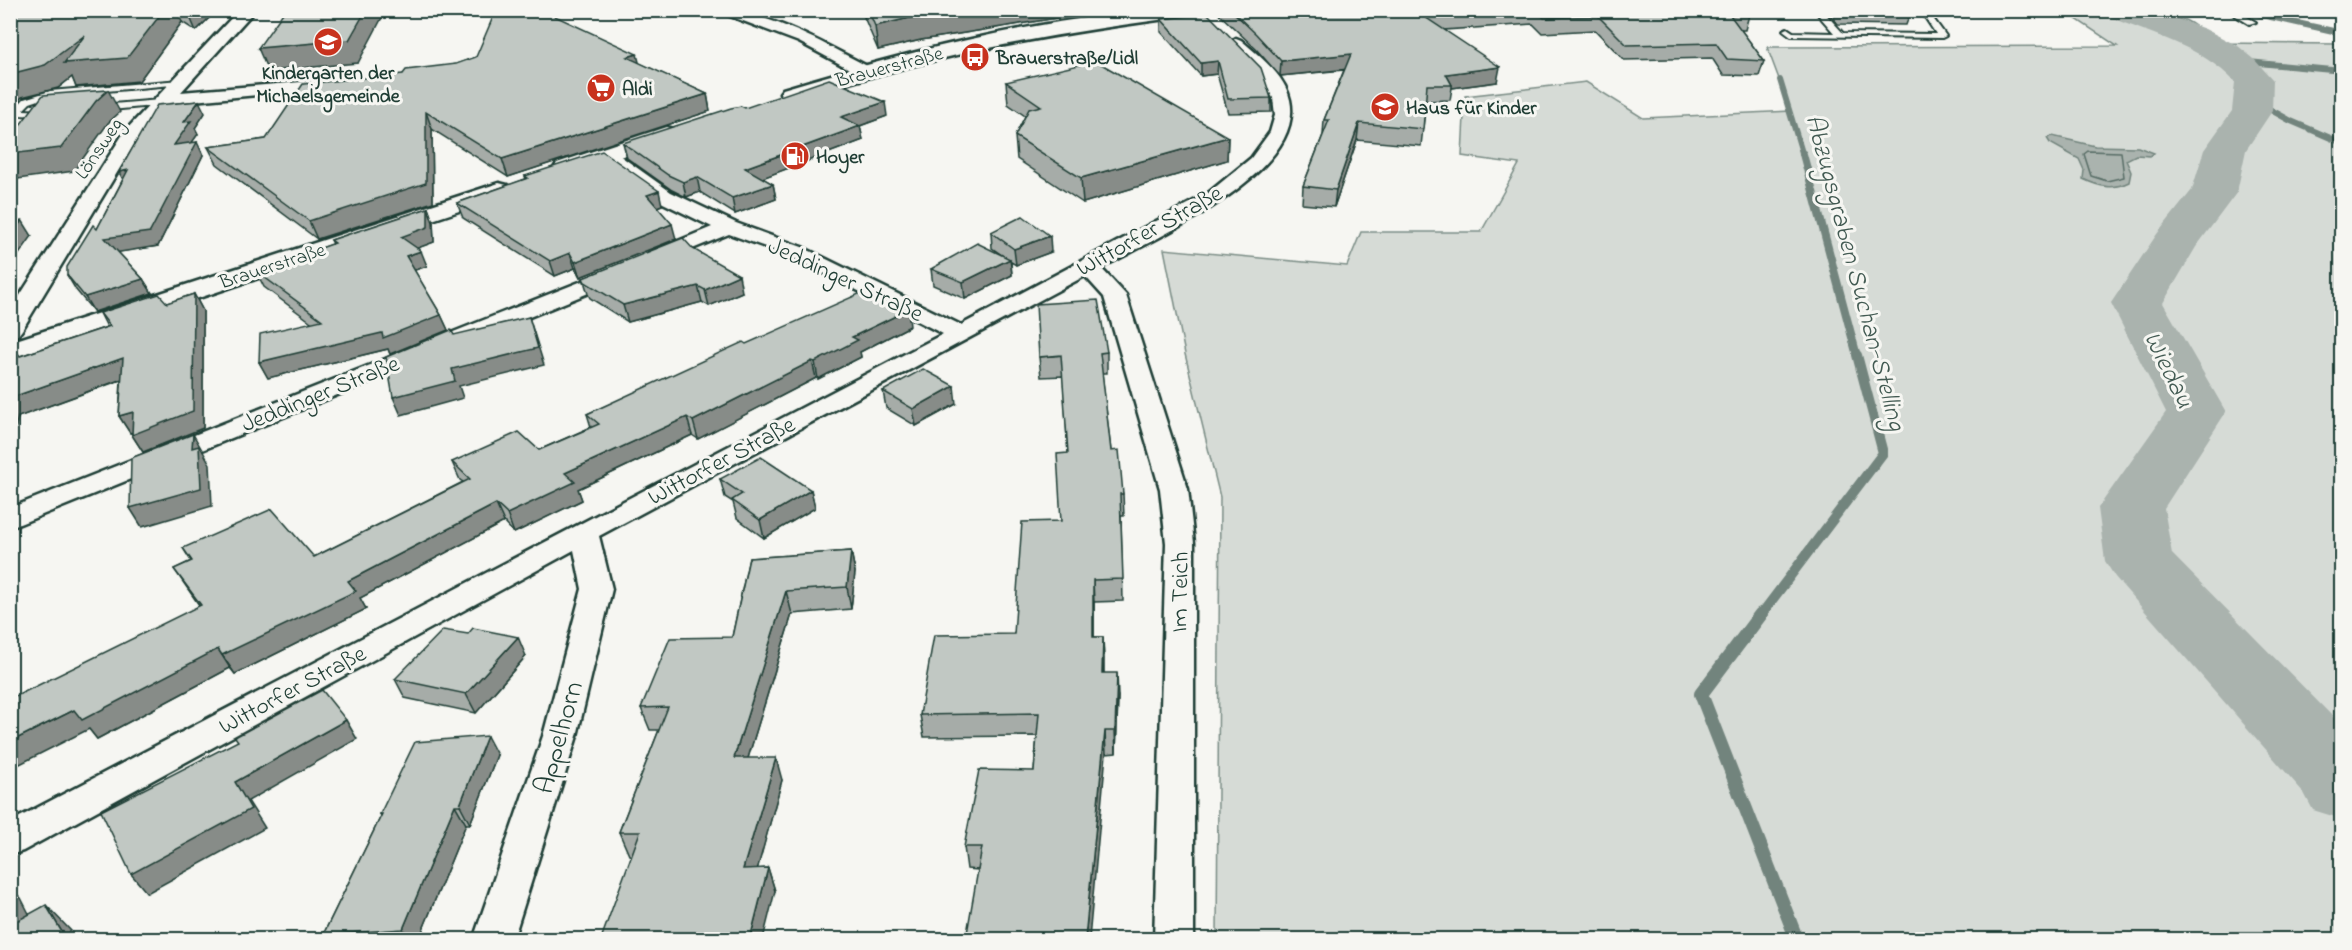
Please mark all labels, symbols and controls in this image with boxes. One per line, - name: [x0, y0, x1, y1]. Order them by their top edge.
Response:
- school or university icon: Kindergarten der Michaelsgemeinde: [312, 26, 344, 58]
- street label: Brauerstraße: [832, 40, 947, 97]
- bus stop icon: Brauerstraße/Lidl: [959, 41, 991, 73]
- place label: Brauerstraße/Lidl: [995, 45, 1138, 74]
- place label: Kindergarten der Michaelsgemeinde: [256, 60, 401, 113]
- supermarket icon: Aldi: [585, 72, 617, 104]
- place label: Aldi: [622, 76, 653, 105]
- school or university icon: Haus für Kinder: [1369, 91, 1401, 123]
- place label: Haus für Kinder: [1406, 95, 1537, 124]
- water label: Abzugsgraben Suchan-Stelling: [1794, 110, 1915, 436]
- street label: Lönsweg: [69, 113, 132, 187]
- fuel station icon: Hoyer: [779, 140, 811, 172]
- place label: Hoyer: [816, 144, 865, 174]
- street label: Wittorfer Straße: [1071, 177, 1230, 287]
- street label: Jeddinger Straße: [762, 230, 929, 333]
- street label: Brauerstraße: [215, 237, 330, 299]
- water label: Wiedau: [2132, 325, 2202, 415]
- street label: Jeddinger Straße: [237, 348, 405, 443]
- street label: Wittorfer Straße: [642, 408, 802, 516]
- street label: Im Teich: [1163, 551, 1200, 633]
- street label: Wittorfer Straße: [213, 637, 373, 745]
- street label: Appelhorn: [525, 677, 596, 799]

